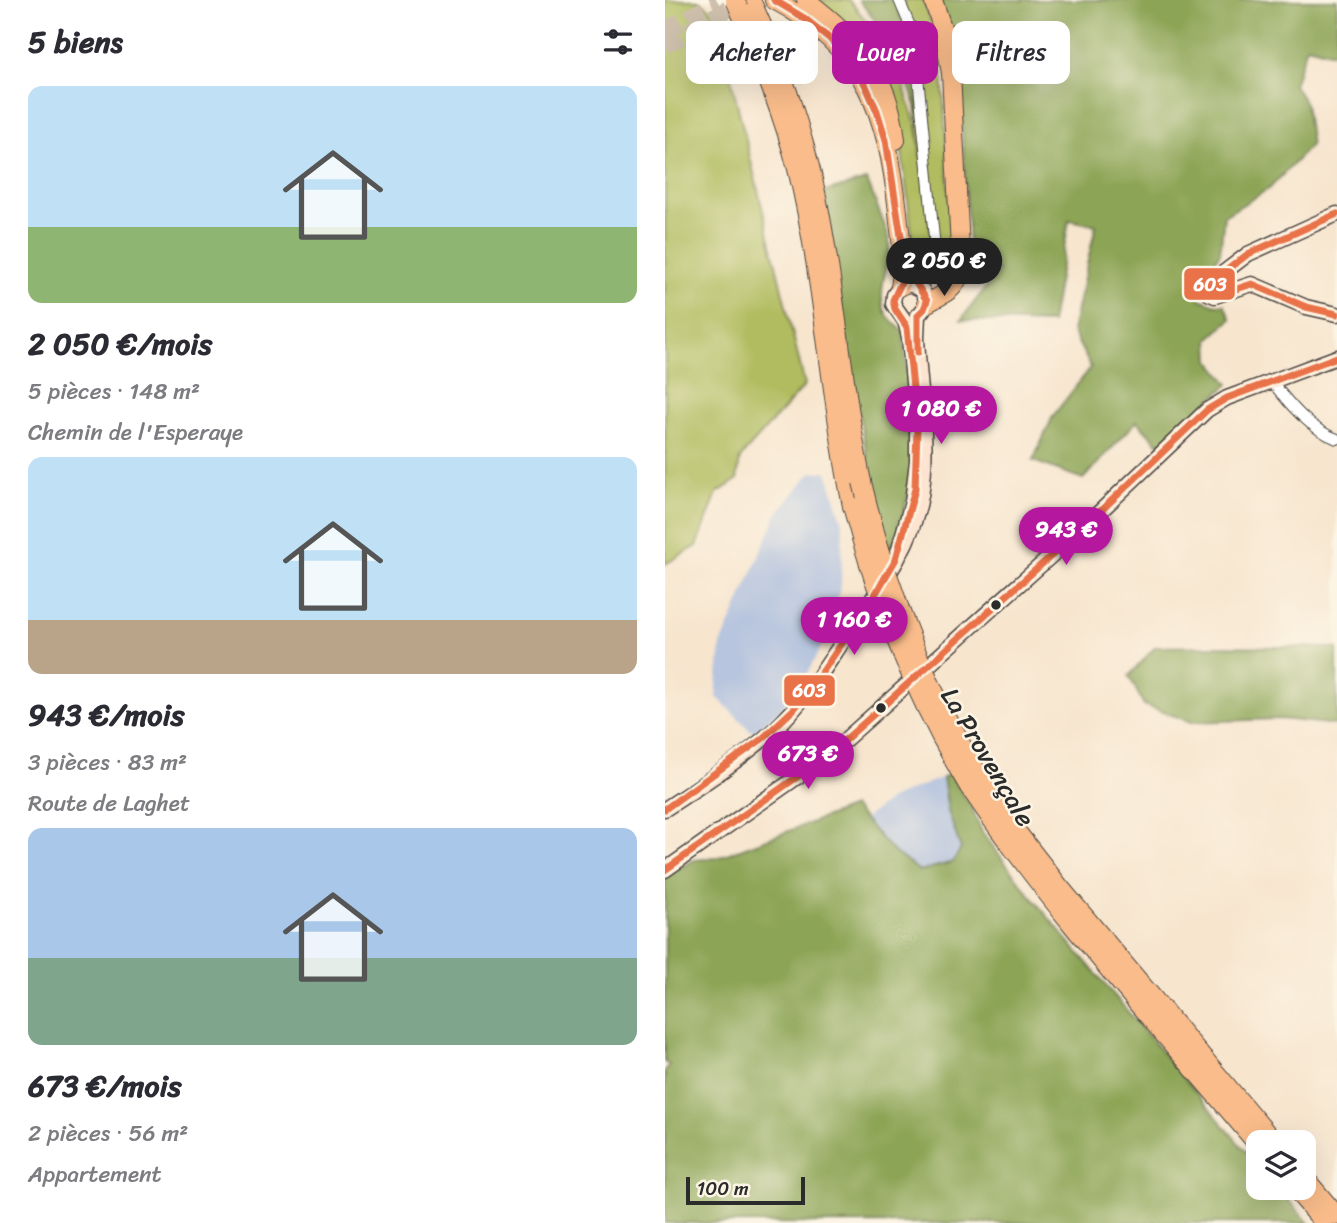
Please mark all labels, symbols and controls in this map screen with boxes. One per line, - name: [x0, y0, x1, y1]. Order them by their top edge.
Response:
- text: 5 biens: [28, 15, 123, 69]
- chip: Acheter: [686, 21, 818, 84]
- chip: Louer: [832, 21, 938, 84]
- chip: Filtres: [952, 21, 1070, 84]
- icon: filters: [599, 23, 637, 61]
- icon: home: [270, 132, 396, 258]
- pin: 2 050 €: [879, 238, 1009, 298]
- text: 2 050 €: [902, 240, 986, 281]
- line badge: 603: [1183, 267, 1236, 301]
- text: 603: [1192, 268, 1227, 301]
- text: 2 050 €/mois: [28, 317, 212, 371]
- text: 5 pièces · 148 m²: [28, 371, 200, 412]
- pin: 1 080 €: [876, 386, 1006, 446]
- text: 1 080 €: [901, 388, 981, 429]
- text: Chemin de l'Esperaye: [28, 412, 243, 453]
- icon: home: [270, 503, 396, 629]
- pin: 943 €: [1017, 508, 1115, 567]
- text: 943 €: [1035, 509, 1097, 550]
- pin: 1 160 €: [789, 598, 919, 657]
- unlabelled marker: [989, 598, 1003, 612]
- text: 1 160 €: [817, 599, 891, 640]
- line badge: 603: [783, 674, 836, 707]
- text: 603: [791, 674, 826, 707]
- street label: La Provençale: [928, 678, 1048, 836]
- text: 943 €/mois: [28, 688, 185, 742]
- unlabelled marker: [874, 701, 888, 715]
- pin: 673 €: [759, 732, 857, 791]
- text: 673 €: [778, 733, 838, 774]
- text: 3 pièces · 83 m²: [28, 742, 187, 783]
- text: Route de Laghet: [28, 783, 190, 824]
- icon: home: [270, 874, 396, 1000]
- text: 673 €/mois: [28, 1059, 182, 1113]
- text: 2 pièces · 56 m²: [28, 1113, 188, 1154]
- map controls: [1246, 1130, 1316, 1200]
- button: layers: [1246, 1130, 1316, 1200]
- text: Appartement: [28, 1154, 162, 1195]
- text: 100 m: [697, 1172, 749, 1205]
- scale bar: [686, 1174, 805, 1206]

